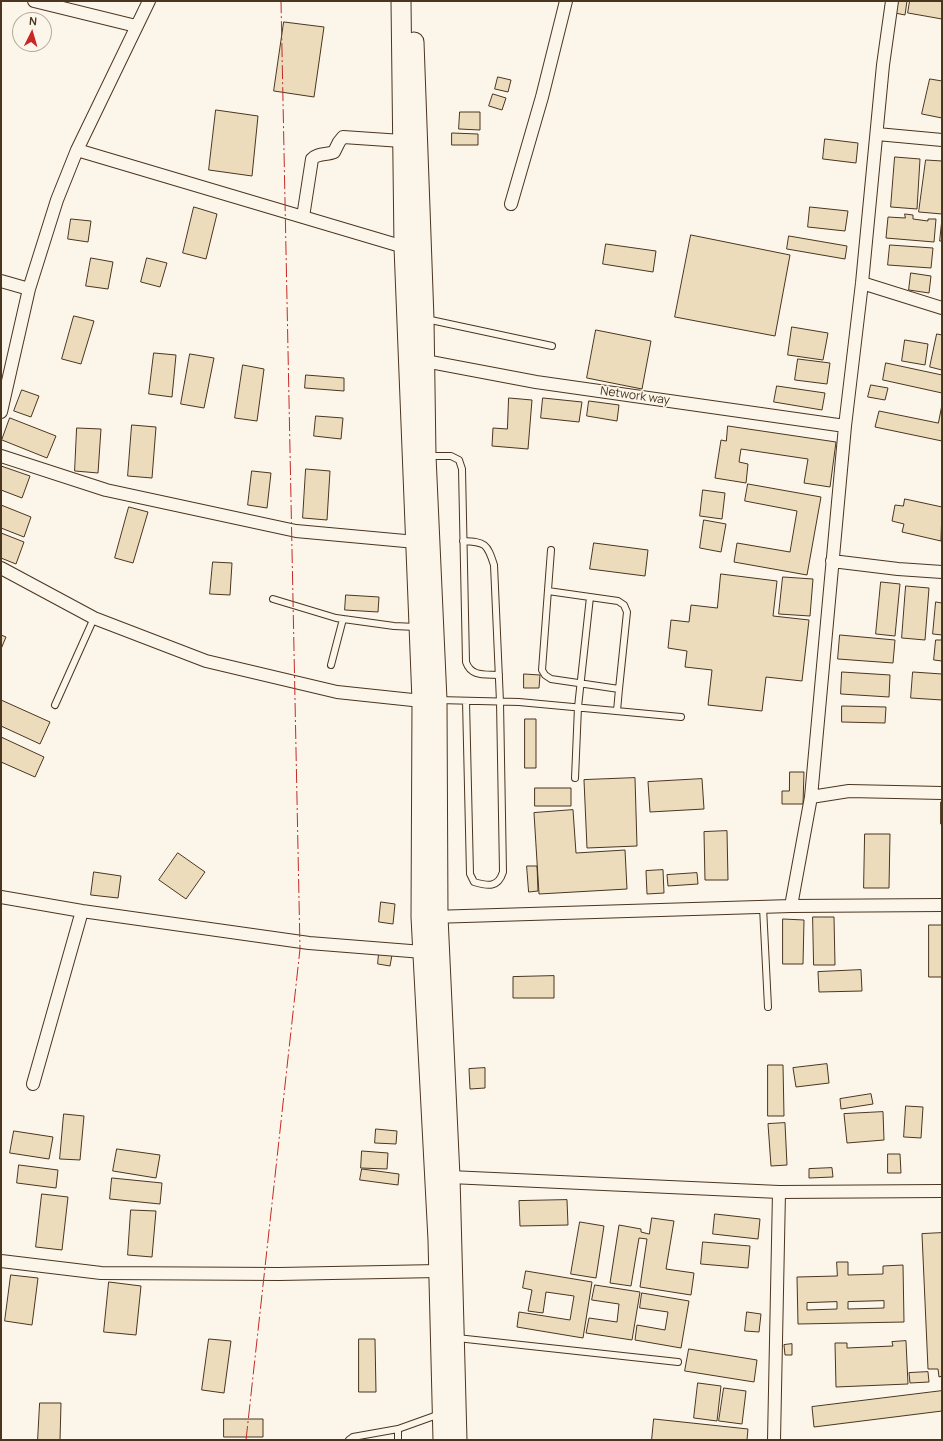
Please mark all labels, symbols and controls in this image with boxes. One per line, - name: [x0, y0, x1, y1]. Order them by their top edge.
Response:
- north arrow: [12, 12, 52, 52]
- text: N: [28, 13, 38, 28]
- street label: Network way: [599, 384, 671, 408]

